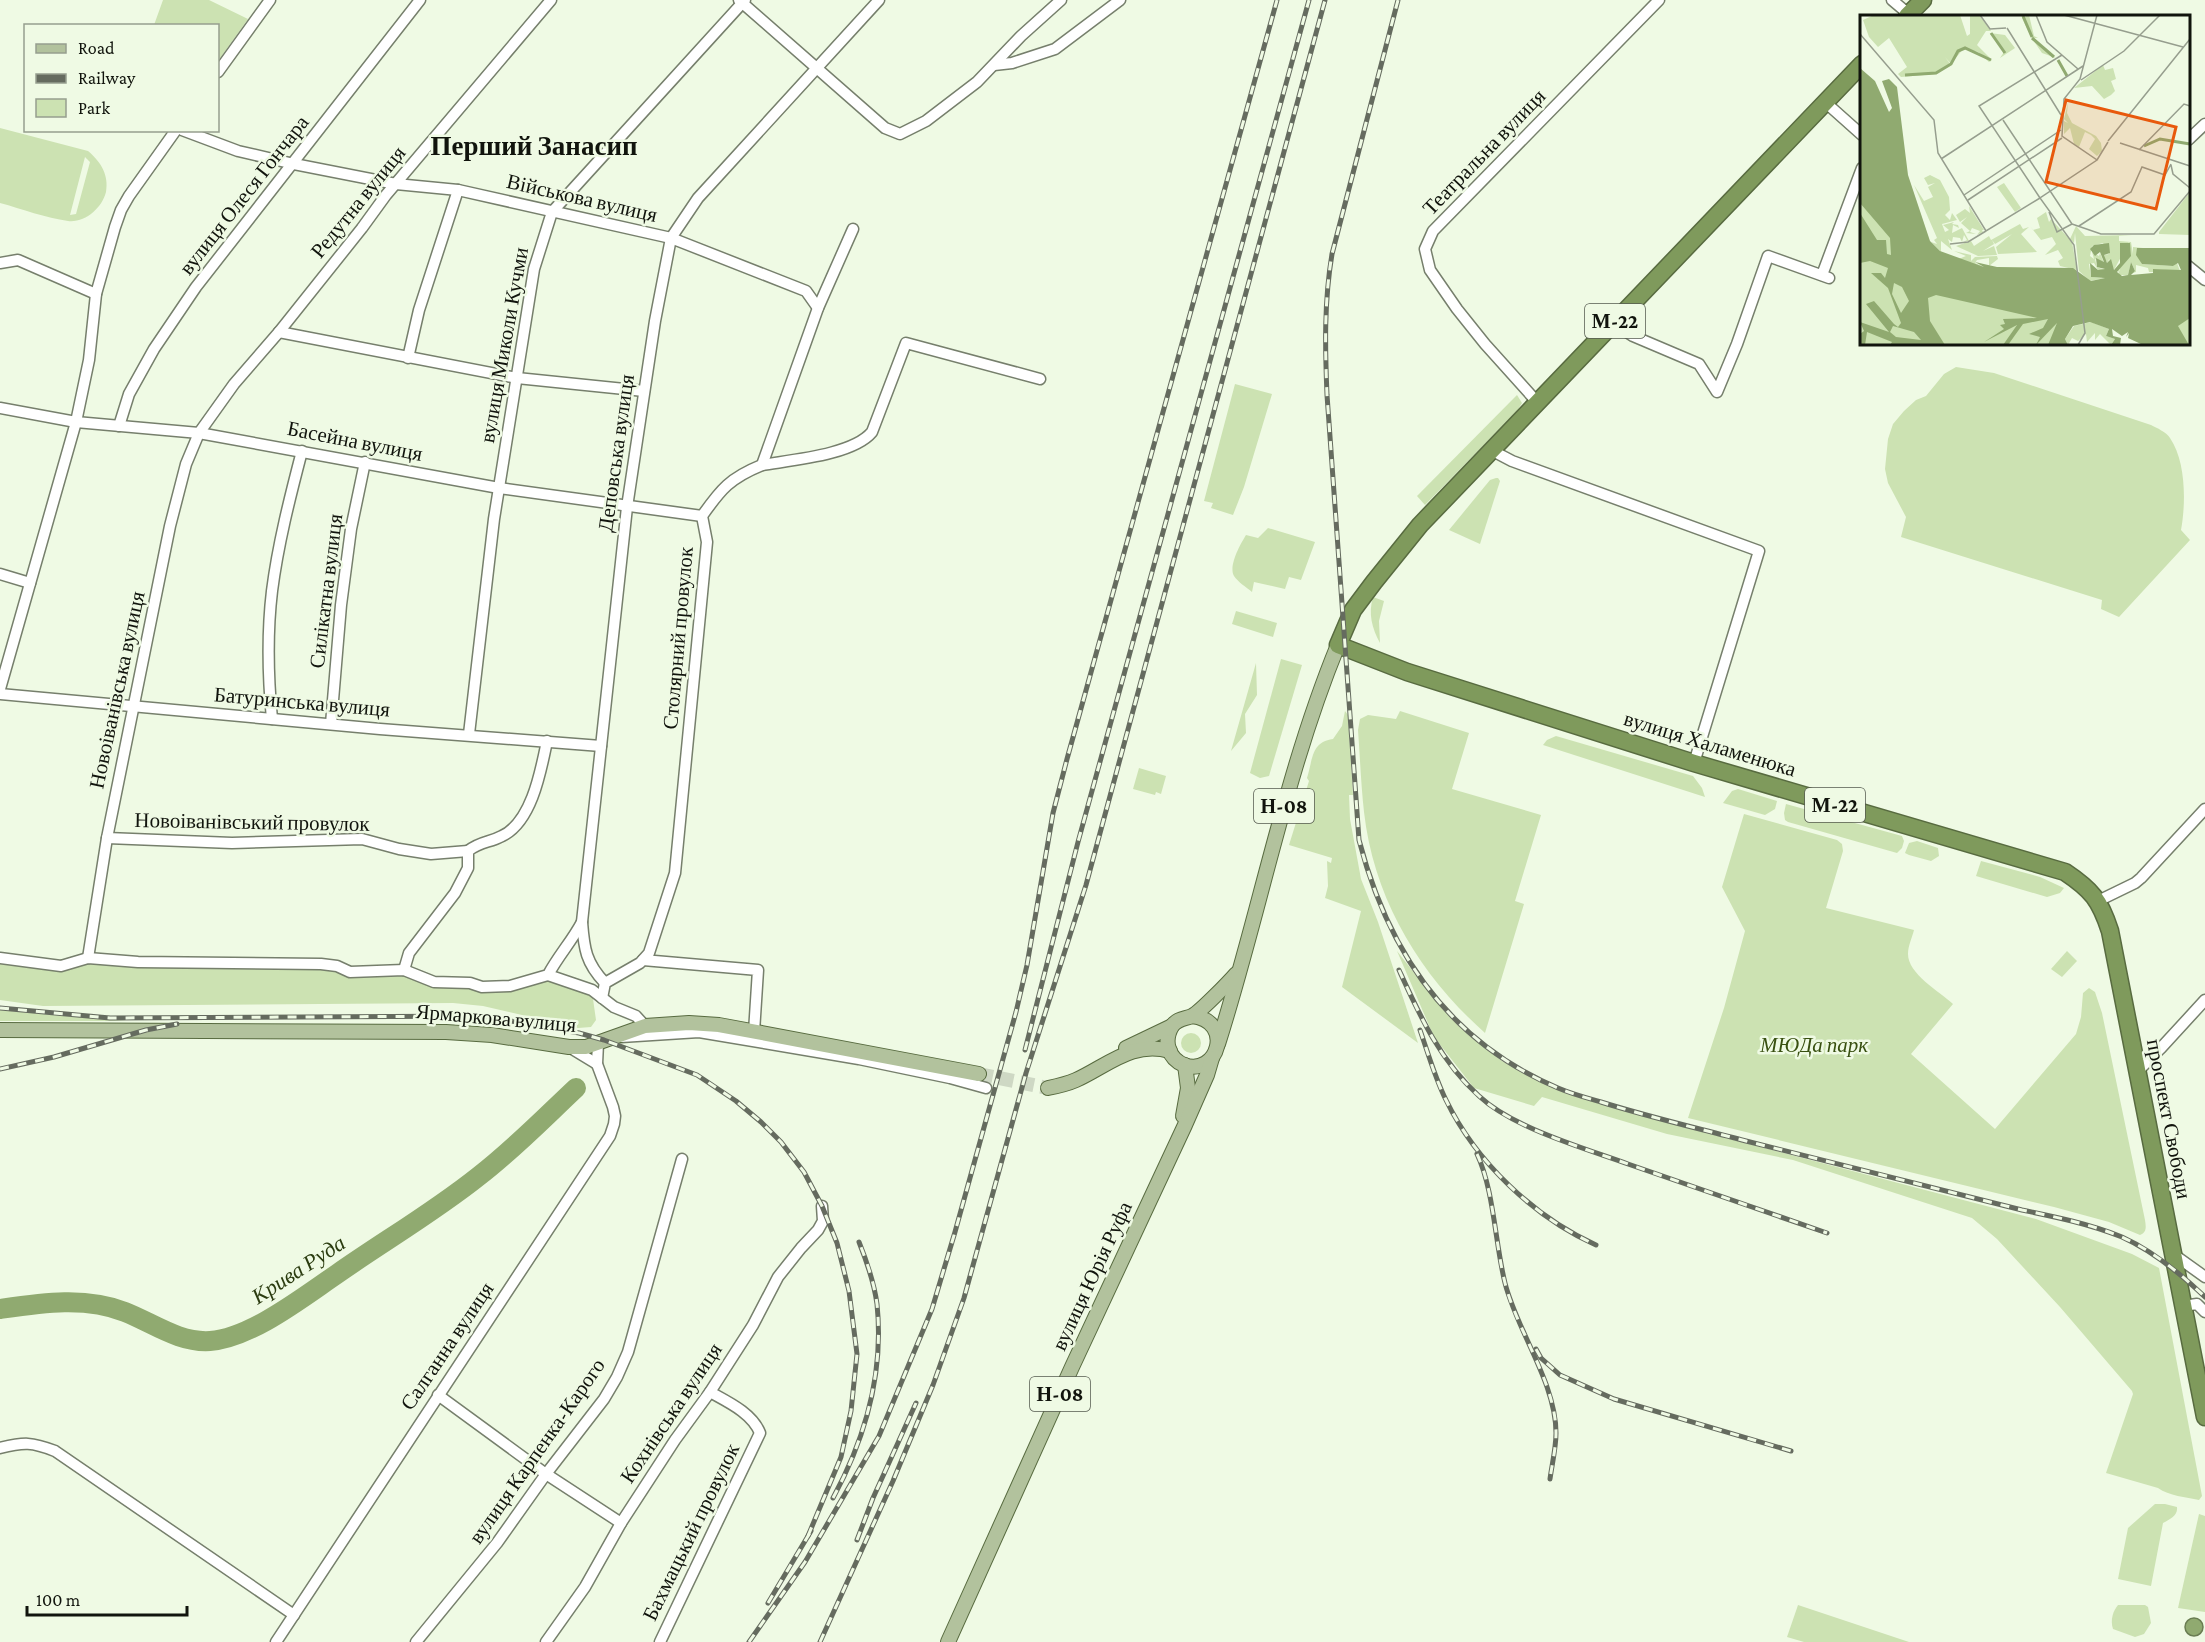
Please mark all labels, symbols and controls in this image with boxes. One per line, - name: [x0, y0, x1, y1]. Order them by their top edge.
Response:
- inset map: [1860, 15, 2190, 345]
- legend: [24, 24, 219, 132]
- text: Road: [78, 38, 115, 58]
- text: Railway: [78, 68, 136, 88]
- street label: Театральна вулиця: [1418, 84, 1550, 220]
- text: Park: [78, 98, 110, 118]
- street label: вулиця Олеся Гончара: [174, 110, 314, 279]
- district label: Перший Занасип: [430, 131, 638, 161]
- street label: Редутна вулиця: [306, 141, 411, 263]
- street label: Військова вулиця: [504, 169, 660, 227]
- street label: вулиця Миколи Кучми: [475, 245, 533, 445]
- road number: М-22: [1585, 304, 1645, 338]
- street label: Деповська вулиця: [593, 372, 639, 533]
- street label: Басейна вулиця: [285, 416, 425, 466]
- street label: Силікатна вулиця: [305, 512, 347, 670]
- street label: Столярний провулок: [658, 545, 698, 730]
- street label: Новоіванівська вулиця: [84, 589, 150, 791]
- street label: Батуринська вулиця: [213, 682, 391, 722]
- street label: вулиця Халаменюка: [1621, 706, 1800, 782]
- road number: М-22: [1805, 788, 1865, 822]
- road number: Н-08: [1254, 789, 1314, 823]
- street label: Новоіванівський провулок: [134, 808, 371, 836]
- street label: Ярмаркова вулиця: [415, 999, 578, 1037]
- park label: МЮДа парк: [1759, 1033, 1868, 1057]
- street label: проспект Свободи: [2142, 1037, 2196, 1201]
- street label: вулиця Юрія Руфа: [1047, 1197, 1137, 1354]
- water label: Крива Руда: [246, 1230, 350, 1309]
- street label: Салганна вулиця: [395, 1277, 499, 1414]
- street label: Кохнівська вулиця: [615, 1338, 727, 1488]
- street label: вулиця Карпенка-Карого: [464, 1354, 610, 1548]
- road number: Н-08: [1030, 1377, 1090, 1411]
- street label: Бахмацький провулок: [638, 1439, 745, 1624]
- scale bar: [27, 1579, 188, 1617]
- text: 100 m: [36, 1590, 81, 1610]

